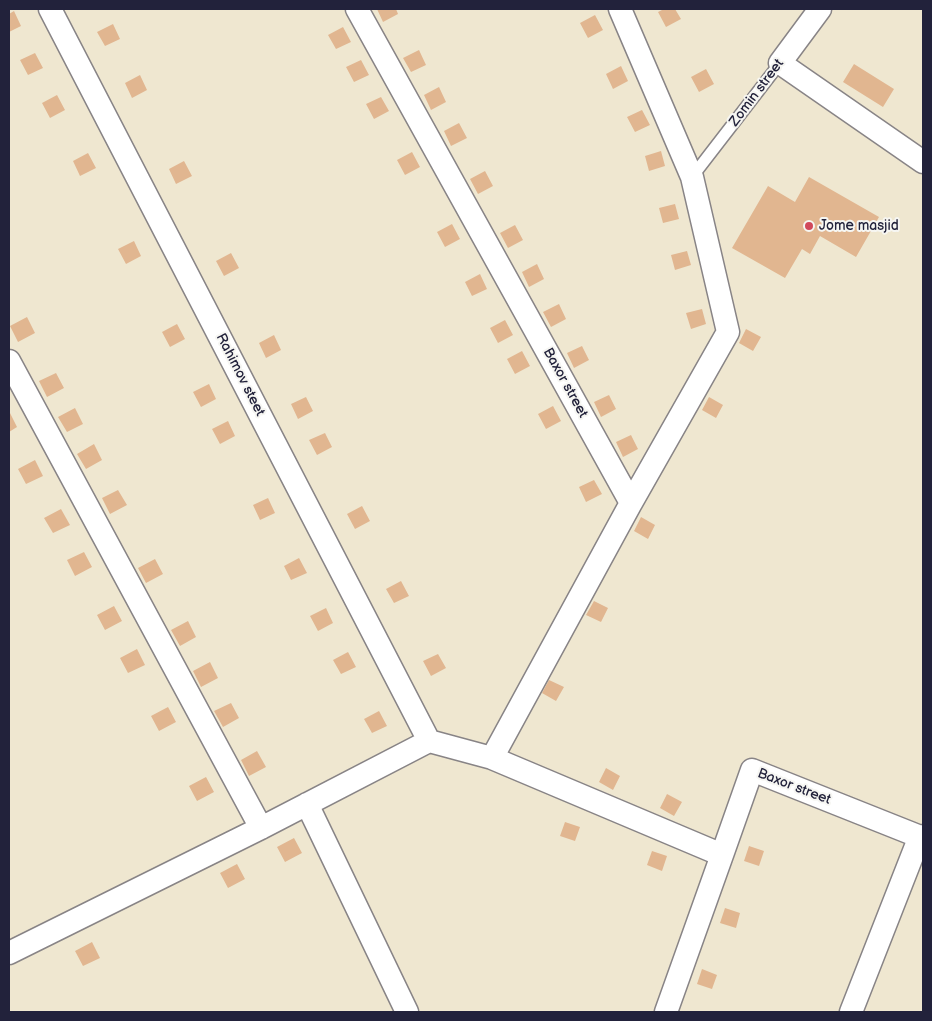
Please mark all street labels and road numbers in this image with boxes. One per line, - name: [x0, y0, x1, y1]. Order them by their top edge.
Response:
- street label: Zomin street: [726, 56, 788, 130]
- street label: Rahimov steet: [212, 331, 268, 419]
- street label: Baxor street: [539, 345, 591, 421]
- street label: Baxor street: [755, 765, 833, 809]

